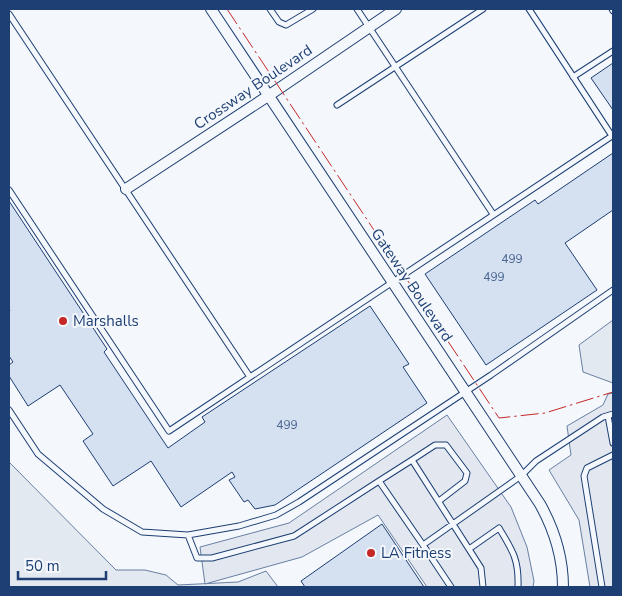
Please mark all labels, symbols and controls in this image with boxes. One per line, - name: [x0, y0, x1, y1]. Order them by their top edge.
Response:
- street label: Crossway Boulevard: [190, 40, 316, 134]
- street label: Gateway Boulevard: [367, 224, 457, 346]
- house number: 499: [501, 251, 523, 267]
- house number: 499: [483, 269, 505, 285]
- place label: Marshalls: [73, 311, 139, 331]
- marker: Marshalls: [57, 315, 69, 327]
- house number: 499: [276, 417, 298, 433]
- place label: LA Fitness: [381, 543, 452, 563]
- marker: LA Fitness: [365, 547, 377, 559]
- scale bar: [18, 548, 105, 580]
- text: 50 m: [25, 556, 60, 576]

